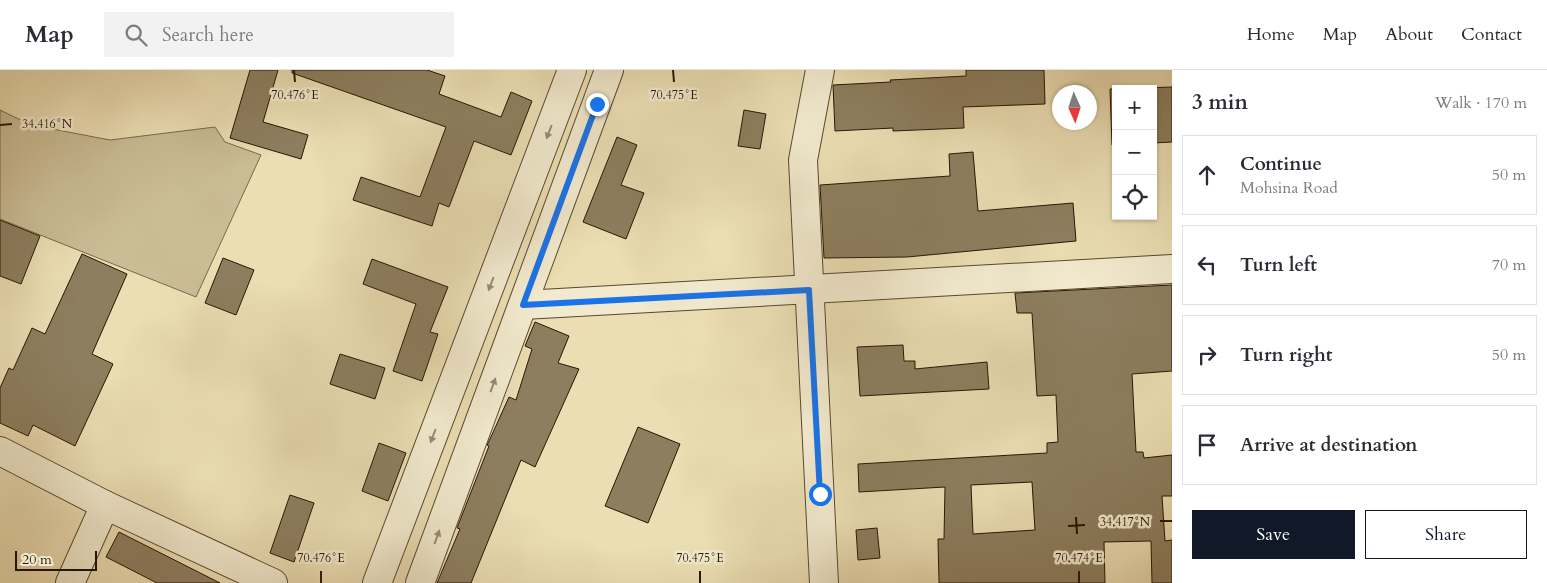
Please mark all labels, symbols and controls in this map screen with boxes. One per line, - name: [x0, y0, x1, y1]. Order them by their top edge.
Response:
- search box: [104, 12, 454, 57]
- text: Map: [25, 18, 74, 51]
- icon: search: [122, 21, 150, 49]
- text: Search here: [162, 22, 254, 48]
- text: Home: [1247, 22, 1295, 47]
- text: Map: [1323, 22, 1357, 47]
- text: About: [1385, 22, 1433, 47]
- text: Contact: [1461, 22, 1522, 47]
- north arrow: [1052, 85, 1097, 130]
- map controls: [1112, 85, 1157, 220]
- button: +: [1112, 85, 1157, 130]
- text: 70.476°E: [271, 87, 319, 103]
- text: 70.475°E: [650, 87, 698, 103]
- text: 3 min: [1192, 88, 1248, 117]
- text: Walk · 170 m: [1435, 92, 1527, 114]
- route end: [586, 93, 609, 116]
- text: 34.416°N: [22, 116, 73, 132]
- one-way arrow: [545, 125, 553, 140]
- button: −: [1112, 130, 1157, 175]
- text: Continue: [1240, 151, 1322, 177]
- icon: ahead: [1193, 161, 1221, 189]
- text: 50 m: [1492, 164, 1526, 186]
- button: locate: [1112, 175, 1157, 220]
- text: Mohsina Road: [1240, 177, 1338, 199]
- icon: left: [1193, 251, 1221, 279]
- text: Turn left: [1240, 252, 1317, 278]
- text: 70 m: [1492, 254, 1526, 276]
- one-way arrow: [487, 277, 495, 292]
- icon: right: [1193, 341, 1221, 369]
- text: Turn right: [1240, 342, 1332, 368]
- text: 50 m: [1492, 344, 1526, 366]
- one-way arrow: [489, 377, 497, 392]
- one-way arrow: [429, 429, 437, 444]
- icon: arrive: [1193, 431, 1221, 459]
- text: Arrive at destination: [1240, 432, 1417, 458]
- route start: [809, 483, 832, 506]
- button: Save: [1192, 510, 1355, 559]
- button: Share: [1365, 510, 1527, 559]
- text: 34.417°N: [1100, 514, 1151, 530]
- one-way arrow: [433, 529, 441, 544]
- scale bar: [15, 548, 98, 571]
- text: 20 m: [22, 550, 52, 569]
- text: 70.476°E: [297, 550, 345, 566]
- text: 70.475°E: [676, 550, 724, 566]
- text: 70.474°E: [1055, 550, 1103, 566]

